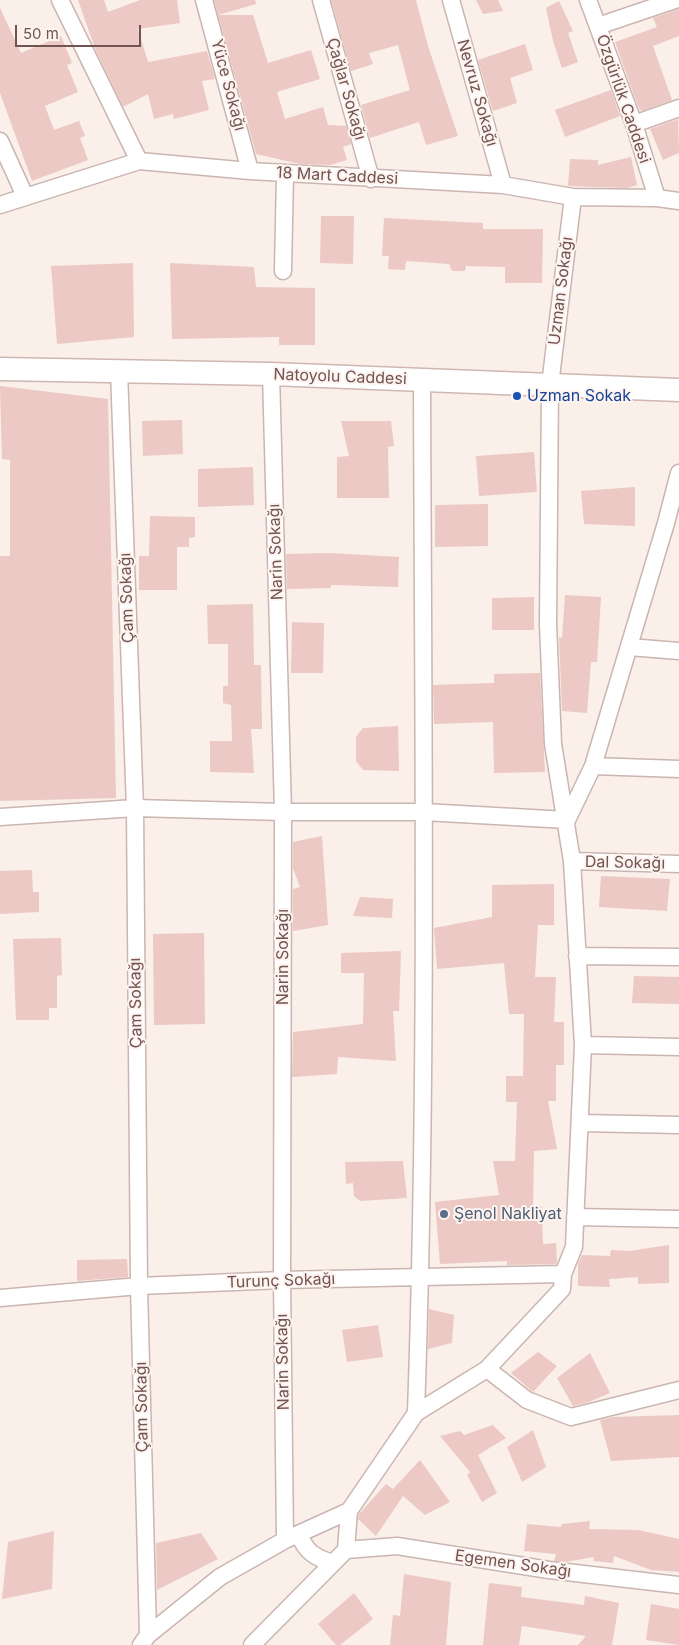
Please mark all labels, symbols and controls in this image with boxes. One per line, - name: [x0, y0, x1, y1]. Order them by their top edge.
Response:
- scale bar: [18, 15, 144, 47]
- text: 50 m: [23, 24, 59, 43]
- street label: Özgürlük Caddesi: [592, 32, 654, 166]
- street label: Çağlar Sokağı: [322, 36, 370, 142]
- street label: Yüce Sokağı: [207, 37, 249, 133]
- street label: Nevruz Sokağı: [453, 37, 501, 149]
- street label: 18 Mart Caddesi: [275, 163, 399, 189]
- street label: Uzman Sokağı: [545, 236, 577, 346]
- street label: Natoyolu Caddesi: [273, 365, 407, 389]
- place label: Uzman Sokak: [527, 386, 631, 406]
- marker: Uzman Sokak: [511, 390, 523, 402]
- street label: Narin Sokağı: [265, 503, 287, 601]
- street label: Çam Sokağı: [116, 552, 138, 644]
- street label: Dal Sokağı: [585, 853, 665, 873]
- street label: Narin Sokağı: [273, 909, 293, 1005]
- street label: Çam Sokağı: [126, 958, 146, 1048]
- place label: Şenol Nakliyat: [454, 1204, 562, 1224]
- marker: Şenol Nakliyat: [438, 1208, 450, 1220]
- street label: Turunç Sokağı: [226, 1270, 336, 1292]
- street label: Narin Sokağı: [273, 1314, 293, 1410]
- street label: Çam Sokağı: [132, 1362, 152, 1452]
- street label: Egemen Sokağı: [454, 1546, 572, 1582]

